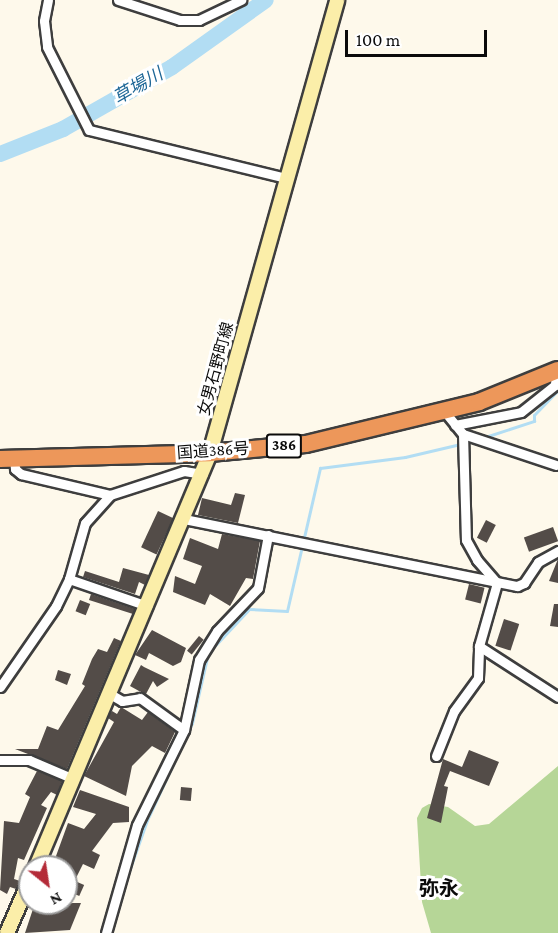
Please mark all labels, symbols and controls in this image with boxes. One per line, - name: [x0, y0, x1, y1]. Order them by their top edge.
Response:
- scale bar: [348, 18, 490, 56]
- text: 100 m: [356, 30, 400, 50]
- water label: 草場川: [109, 63, 167, 109]
- street label: 女男石野町線: [194, 320, 238, 418]
- road number: 386: [264, 434, 304, 458]
- street label: 国道386号: [176, 439, 250, 463]
- north arrow: [18, 855, 78, 915]
- district label: 弥永: [419, 876, 459, 900]
- text: N: [47, 889, 65, 909]

